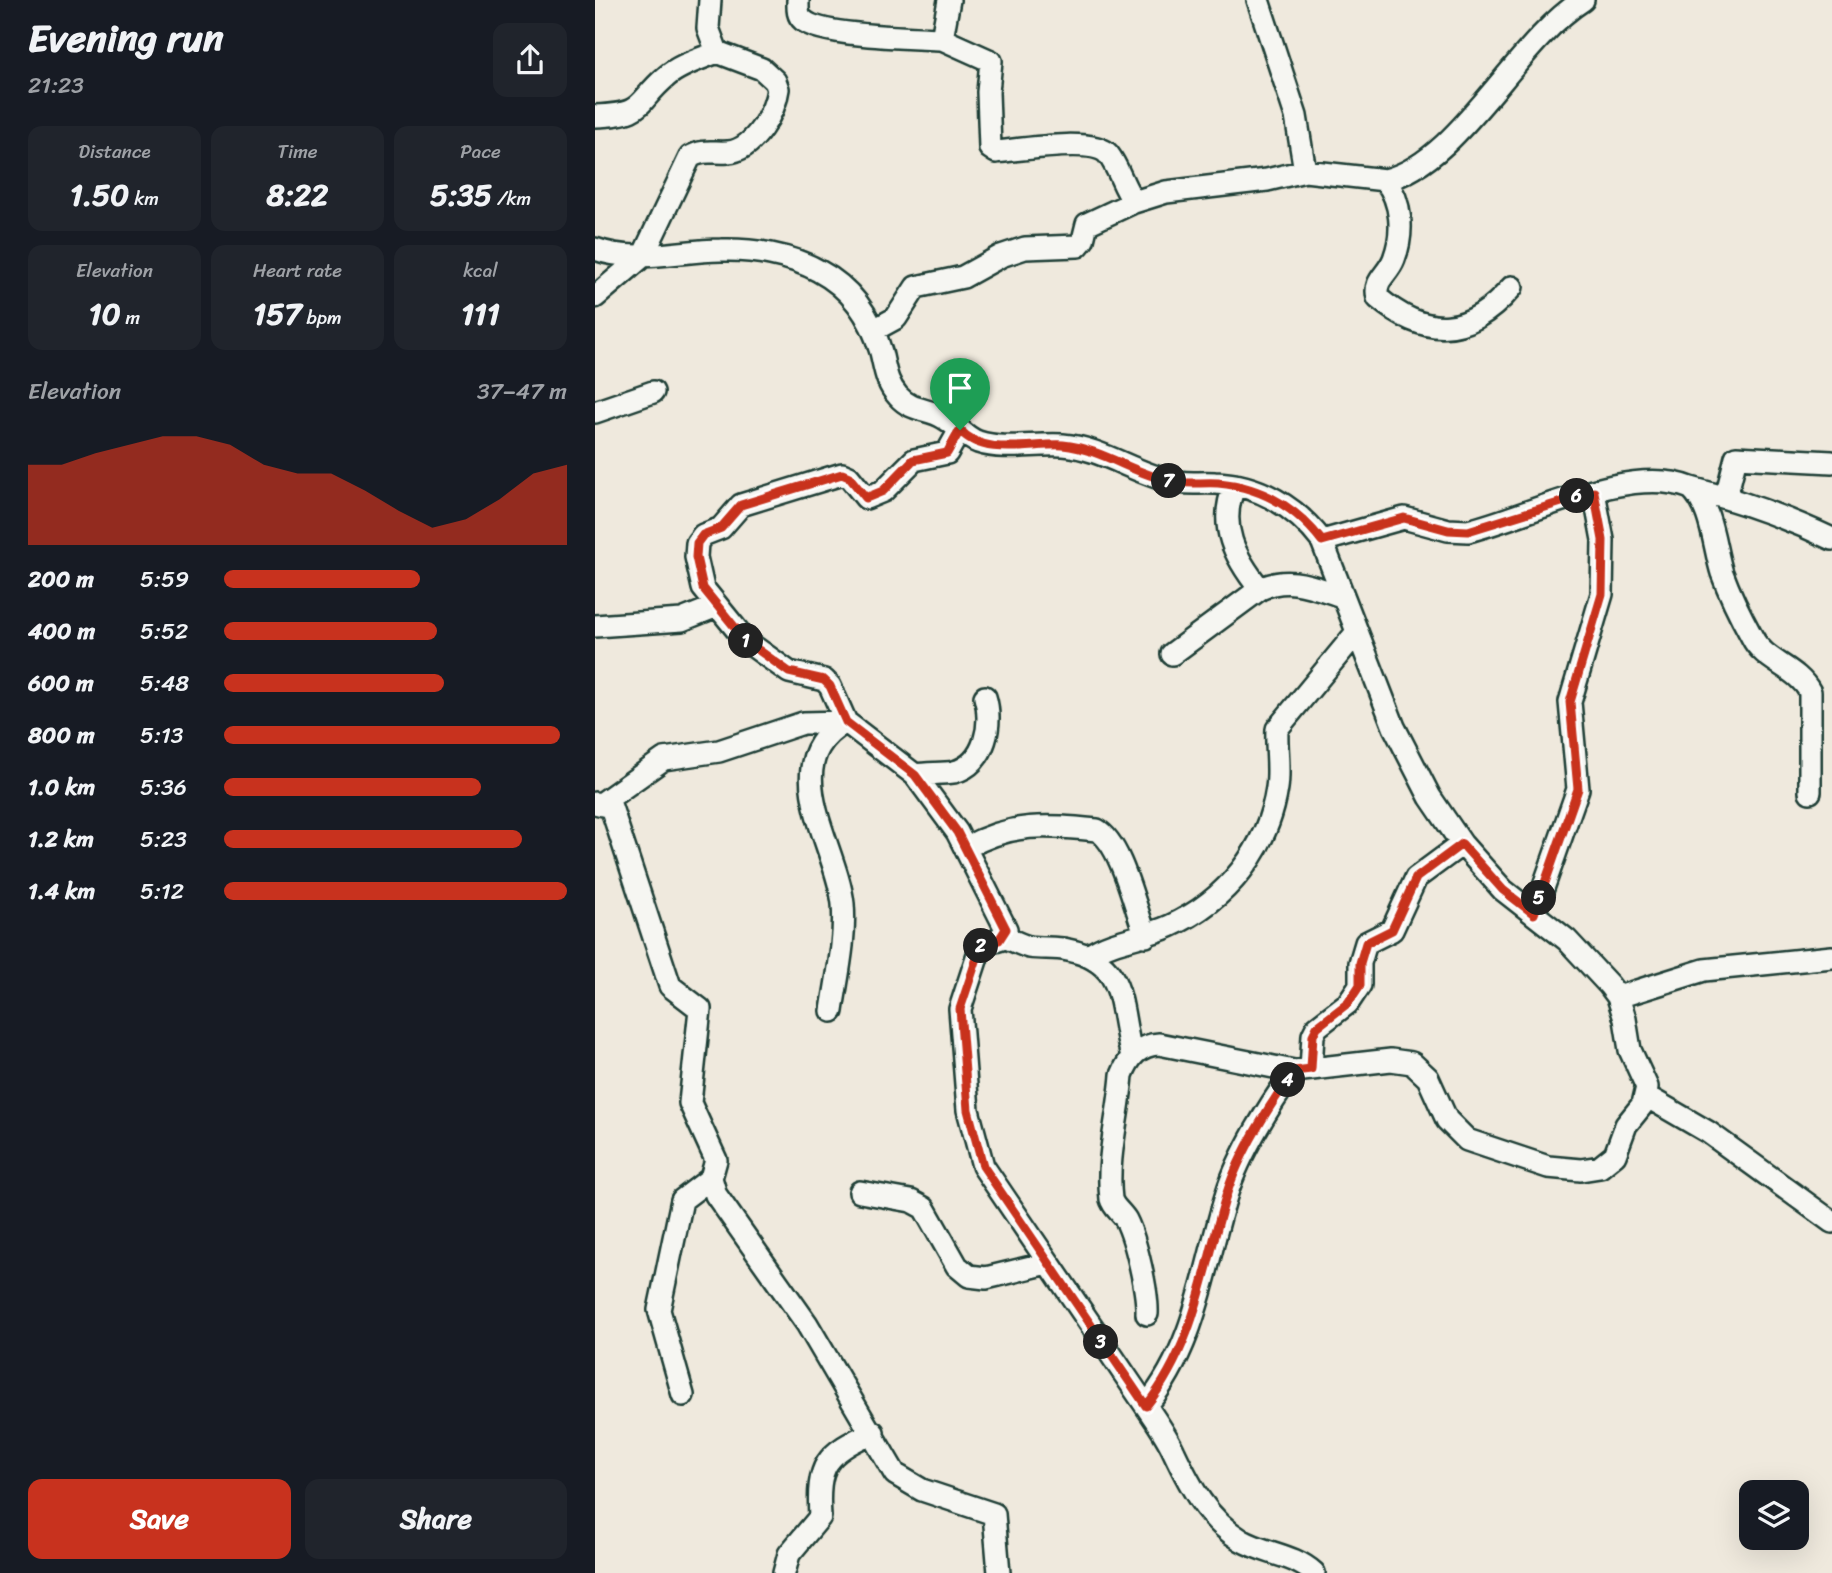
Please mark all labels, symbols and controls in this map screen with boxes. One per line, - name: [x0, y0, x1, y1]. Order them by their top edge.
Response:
- text: Evening run: [28, 5, 224, 72]
- button: share: [493, 23, 567, 97]
- text: 21:23: [28, 65, 84, 106]
- text: Distance: [78, 135, 151, 168]
- text: Time: [277, 135, 318, 168]
- text: Pace: [460, 135, 501, 168]
- text: 1.50: [70, 168, 129, 222]
- text: 8:22: [267, 168, 328, 222]
- text: 5:35: [430, 168, 492, 222]
- text: km: [129, 182, 159, 215]
- text: /km: [492, 182, 531, 215]
- text: Elevation: [76, 254, 153, 287]
- text: Heart rate: [253, 254, 342, 287]
- text: kcal: [463, 254, 498, 287]
- text: 10: [89, 287, 121, 341]
- text: 157: [253, 287, 302, 341]
- text: 111: [461, 287, 500, 341]
- text: m: [121, 301, 140, 334]
- text: bpm: [302, 301, 342, 334]
- pin: [930, 358, 990, 430]
- icon: arrive: [941, 369, 979, 407]
- text: Elevation: [28, 371, 121, 412]
- text: 37–47 m: [477, 371, 567, 412]
- pin: 7: [1151, 463, 1187, 498]
- text: 7: [1163, 464, 1174, 497]
- pin: 6: [1559, 478, 1595, 514]
- text: 6: [1571, 479, 1582, 512]
- text: 200 m: [28, 559, 94, 600]
- text: 5:59: [140, 559, 189, 600]
- text: 400 m: [28, 611, 95, 652]
- text: 5:52: [140, 611, 188, 652]
- pin: 1: [729, 624, 763, 658]
- text: 1: [741, 624, 750, 657]
- text: 600 m: [28, 663, 94, 704]
- text: 5:48: [140, 663, 189, 704]
- text: 800 m: [28, 715, 95, 756]
- text: 5:13: [140, 715, 184, 756]
- text: 1.0 km: [28, 767, 95, 808]
- text: 5:36: [140, 767, 187, 808]
- text: 1.2 km: [28, 819, 94, 860]
- text: 5:23: [140, 819, 187, 860]
- text: 1.4 km: [28, 871, 95, 912]
- text: 5:12: [140, 871, 184, 912]
- pin: 5: [1521, 880, 1557, 916]
- text: 5: [1533, 881, 1544, 914]
- pin: 2: [963, 928, 999, 964]
- text: 2: [975, 929, 986, 962]
- pin: 4: [1271, 1062, 1305, 1098]
- text: 4: [1282, 1063, 1293, 1096]
- pin: 3: [1084, 1324, 1119, 1360]
- text: 3: [1095, 1325, 1106, 1358]
- button: Save: [28, 1479, 291, 1559]
- button: Share: [305, 1479, 567, 1559]
- map controls: [1739, 1480, 1809, 1550]
- button: layers: [1739, 1480, 1809, 1550]

